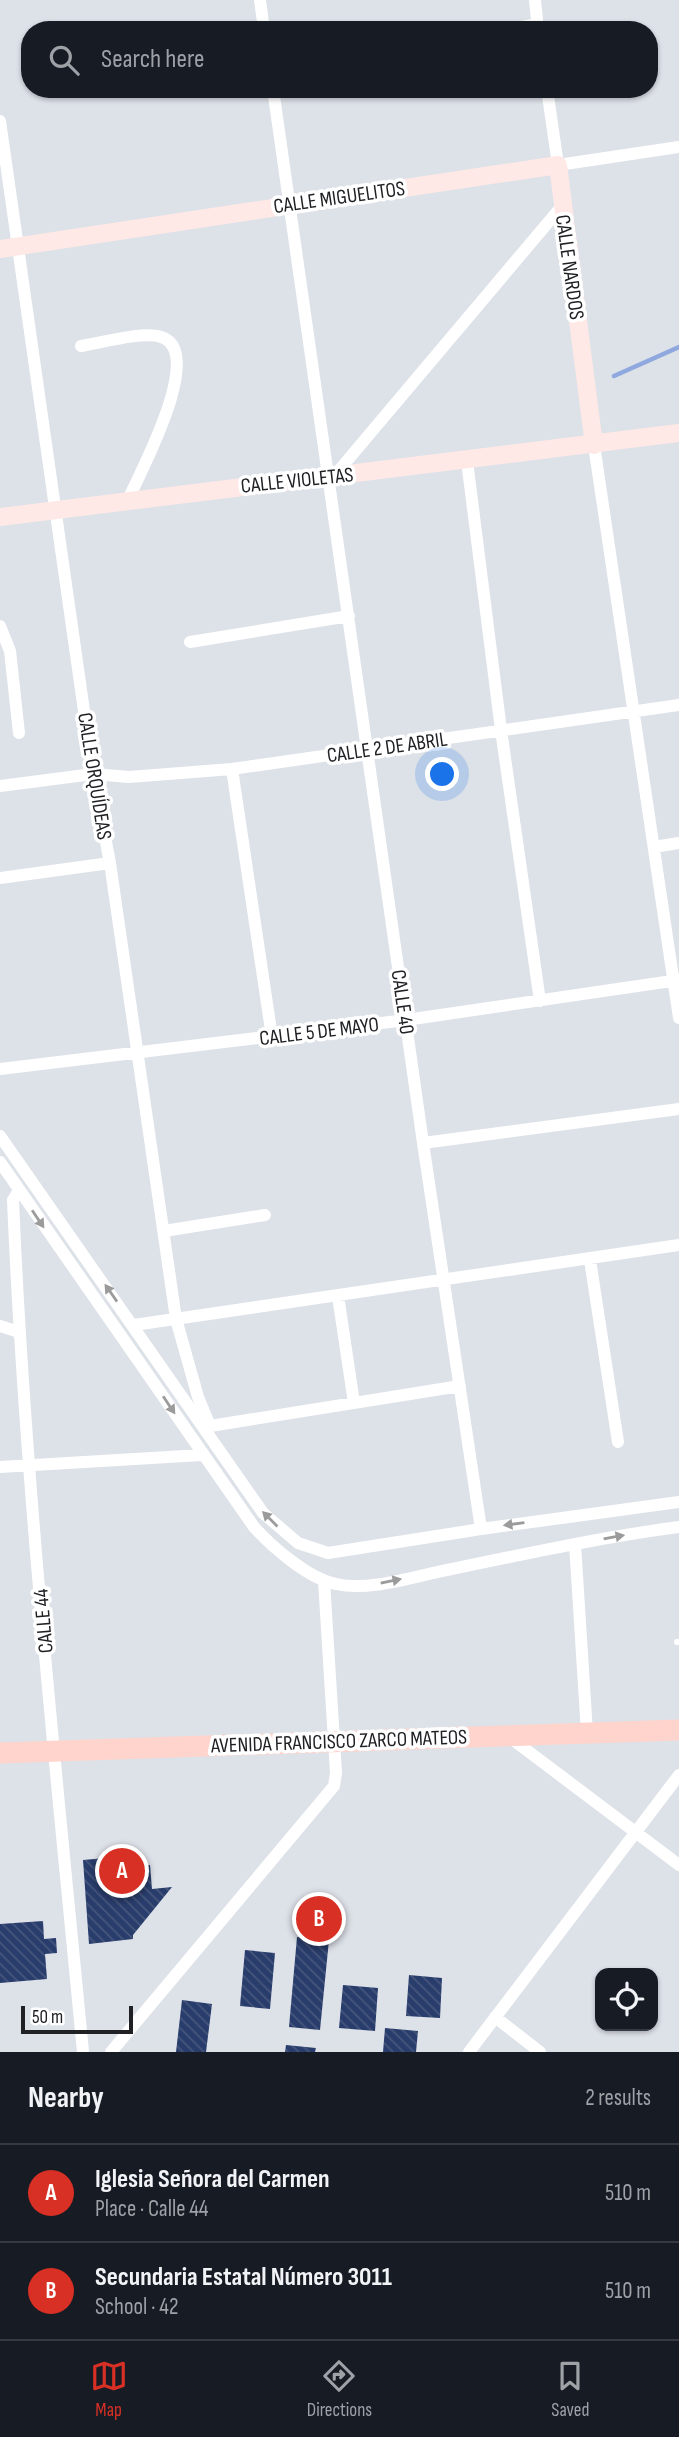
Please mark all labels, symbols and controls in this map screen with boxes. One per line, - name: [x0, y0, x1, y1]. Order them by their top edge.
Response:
- search box: [21, 21, 658, 98]
- icon: search: [45, 41, 83, 79]
- text: Search here: [101, 44, 204, 75]
- street label: CALLE MIGUELITOS: [272, 176, 406, 219]
- street label: CALLE NARDOS: [550, 213, 589, 321]
- street label: CALLE VIOLETAS: [240, 462, 354, 499]
- street label: CALLE ORQUÍDEAS: [72, 711, 117, 841]
- street label: CALLE 2 DE ABRIL: [325, 727, 449, 768]
- your location: [425, 757, 459, 791]
- street label: CALLE 40: [386, 968, 419, 1036]
- street label: CALLE 5 DE MAYO: [258, 1012, 380, 1051]
- one-way arrow: [31, 1209, 44, 1228]
- one-way arrow: [104, 1284, 118, 1302]
- one-way arrow: [162, 1395, 175, 1415]
- one-way arrow: [262, 1511, 279, 1528]
- one-way arrow: [503, 1519, 525, 1530]
- one-way arrow: [603, 1531, 625, 1542]
- one-way arrow: [380, 1575, 402, 1586]
- street label: CALLE 44: [28, 1588, 59, 1654]
- street label: AVENIDA FRANCISCO ZARCO MATEOS: [210, 1725, 467, 1758]
- pin: A: [99, 1845, 145, 1897]
- pin: B: [296, 1893, 342, 1945]
- map controls: [595, 1968, 658, 2031]
- button: locate: [595, 1968, 658, 2031]
- scale bar: [21, 2003, 133, 2035]
- text: 50 m: [32, 2006, 63, 2029]
- text: Nearby: [28, 2080, 104, 2116]
- text: 2 results: [585, 2084, 651, 2112]
- text: Iglesia Señora del Carmen: [95, 2164, 330, 2195]
- text: A: [46, 2179, 56, 2207]
- text: 510 m: [605, 2179, 651, 2207]
- text: Place · Calle 44: [95, 2195, 208, 2223]
- text: Secundaria Estatal Número 3011: [95, 2262, 392, 2293]
- text: B: [46, 2277, 56, 2305]
- text: 510 m: [605, 2277, 651, 2305]
- text: School · 42: [95, 2293, 178, 2321]
- tab: Map: [90, 2357, 128, 2422]
- tab: Directions: [307, 2357, 372, 2422]
- tab: Saved: [551, 2357, 589, 2422]

